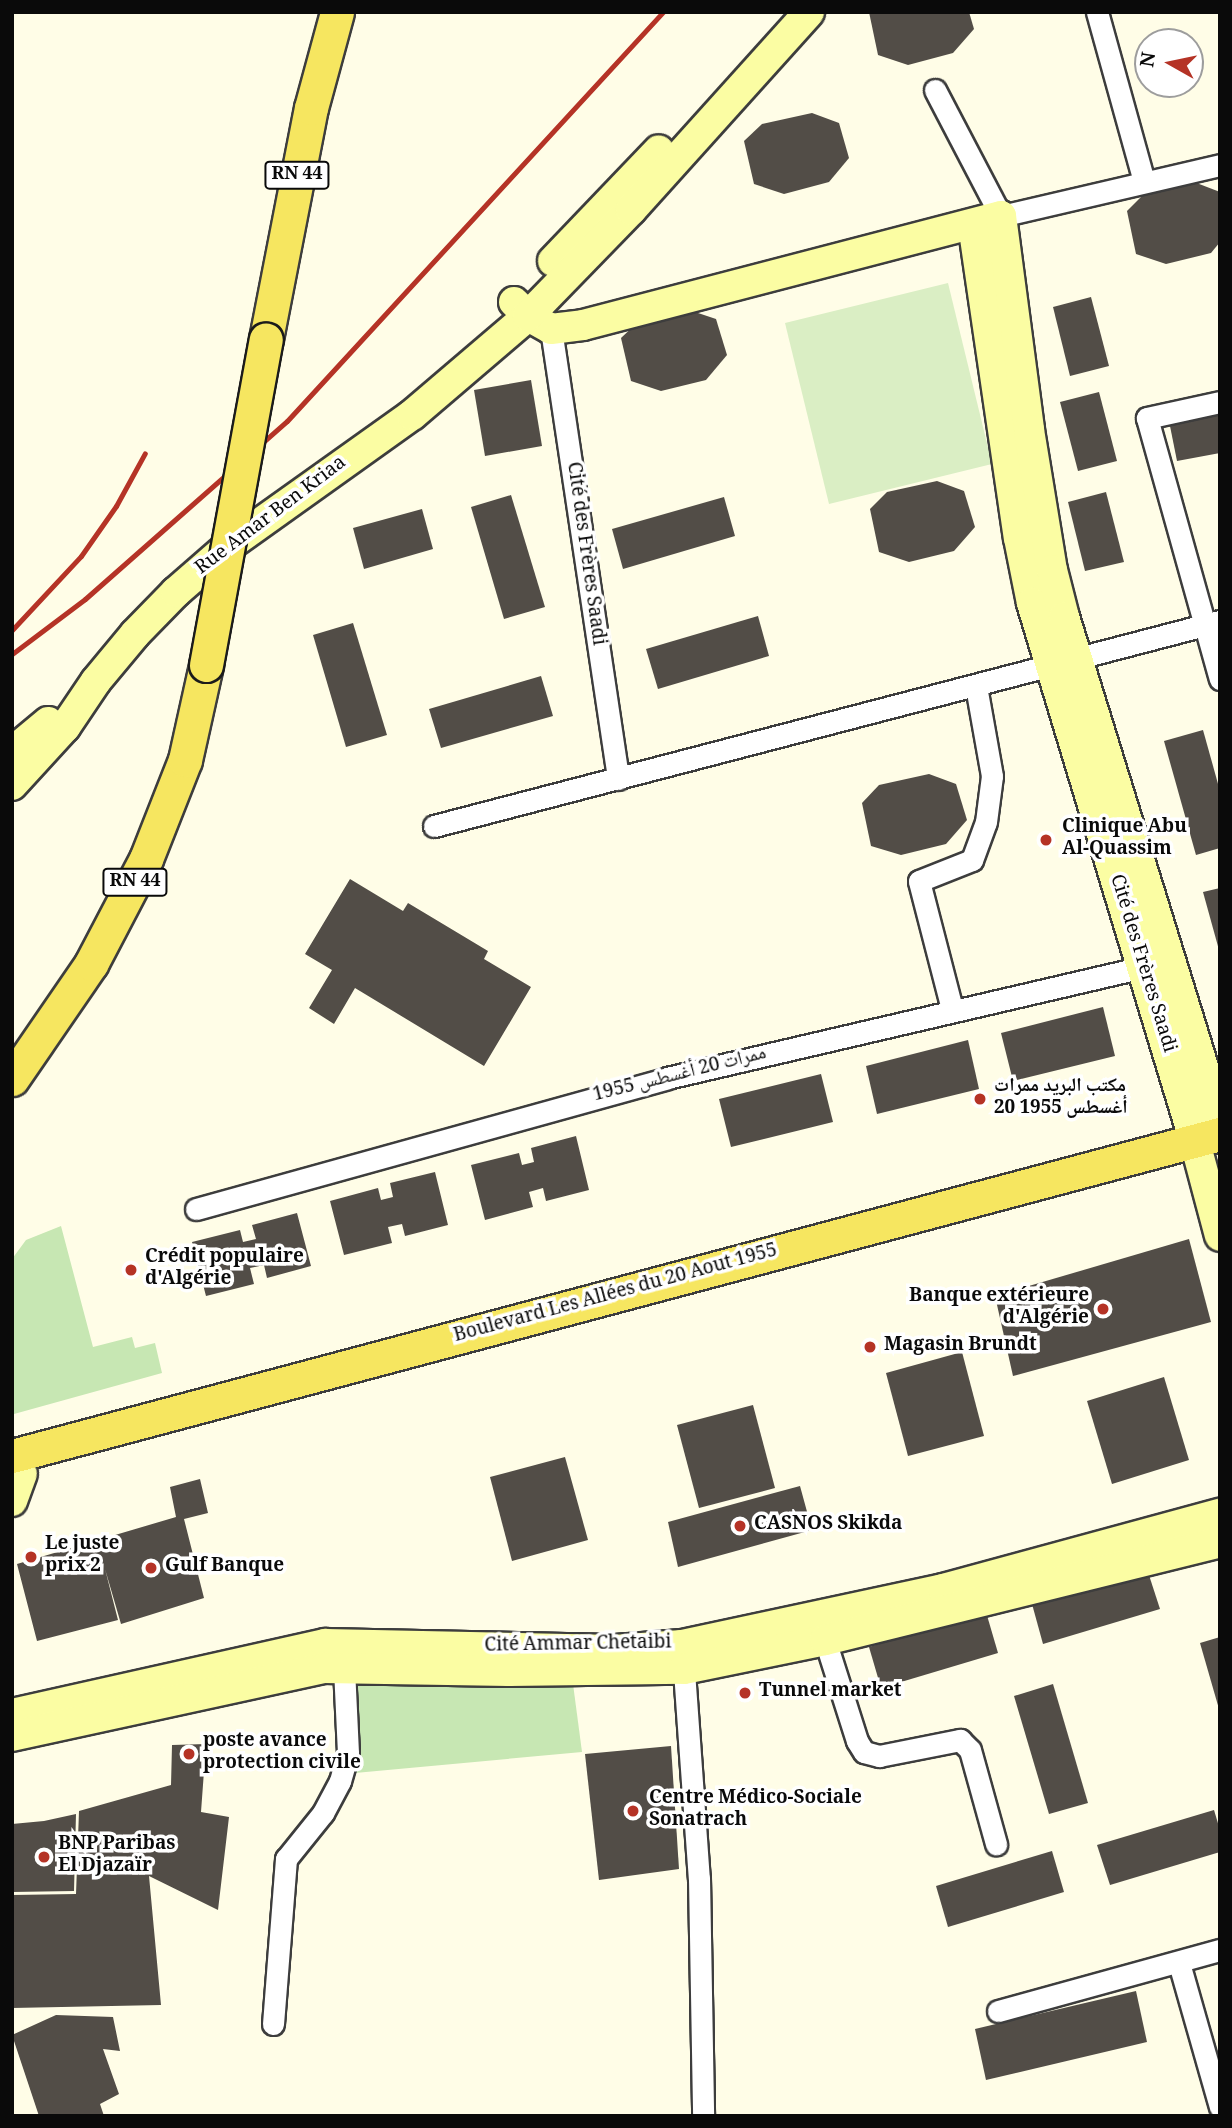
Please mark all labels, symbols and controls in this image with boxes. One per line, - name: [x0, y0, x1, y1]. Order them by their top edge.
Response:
- north arrow: [1134, 28, 1204, 98]
- text: N: [1133, 50, 1167, 70]
- road number: RN 44: [264, 160, 330, 190]
- street label: Rue Amar Ben Kriaa: [192, 453, 352, 581]
- street label: Cité des Frères Saadi: [560, 461, 608, 647]
- place label: Clinique Abu Al-Quassim: [1062, 818, 1187, 862]
- marker: Clinique Abu Al-Quassim: [1036, 830, 1056, 850]
- road number: RN 44: [102, 868, 168, 897]
- street label: Cité des Frères Saadi: [1103, 872, 1179, 1056]
- street label: ممرات 20 أغسطس 1955: [591, 1043, 769, 1109]
- place label: مكتب البريد ممرات 20 أغسطس 1955: [994, 1077, 1128, 1121]
- marker: مكتب البريد ممرات 20 أغسطس 1955: [972, 1091, 988, 1107]
- street label: Boulevard Les Allées du 20 Aout 1955: [452, 1241, 780, 1349]
- place label: Crédit populaire d'Algérie: [145, 1248, 304, 1292]
- marker: Crédit populaire d'Algérie: [123, 1262, 139, 1278]
- place label: Banque extérieure d'Algérie: [909, 1287, 1089, 1331]
- marker: Banque extérieure d'Algérie: [1095, 1301, 1111, 1317]
- place label: Magasin Brundt: [884, 1336, 1037, 1358]
- marker: Magasin Brundt: [862, 1339, 878, 1355]
- place label: CASNOS Skikda: [754, 1515, 902, 1537]
- marker: CASNOS Skikda: [732, 1518, 748, 1534]
- place label: Le juste prix 2: [45, 1535, 119, 1579]
- marker: Le juste prix 2: [23, 1549, 39, 1565]
- place label: Gulf Banque: [165, 1557, 284, 1579]
- marker: Gulf Banque: [143, 1560, 159, 1576]
- street label: Cité Ammar Chetaibi: [484, 1633, 672, 1659]
- place label: Tunnel market: [759, 1682, 902, 1704]
- marker: Tunnel market: [737, 1685, 753, 1701]
- place label: poste avance protection civile: [203, 1732, 361, 1776]
- marker: poste avance protection civile: [181, 1746, 197, 1762]
- place label: Centre Médico-Sociale Sonatrach: [649, 1789, 862, 1833]
- marker: Centre Médico-Sociale Sonatrach: [623, 1801, 643, 1821]
- place label: BNP Paribas El Djazaïr: [58, 1835, 175, 1879]
- marker: BNP Paribas El Djazaïr: [36, 1849, 52, 1865]

